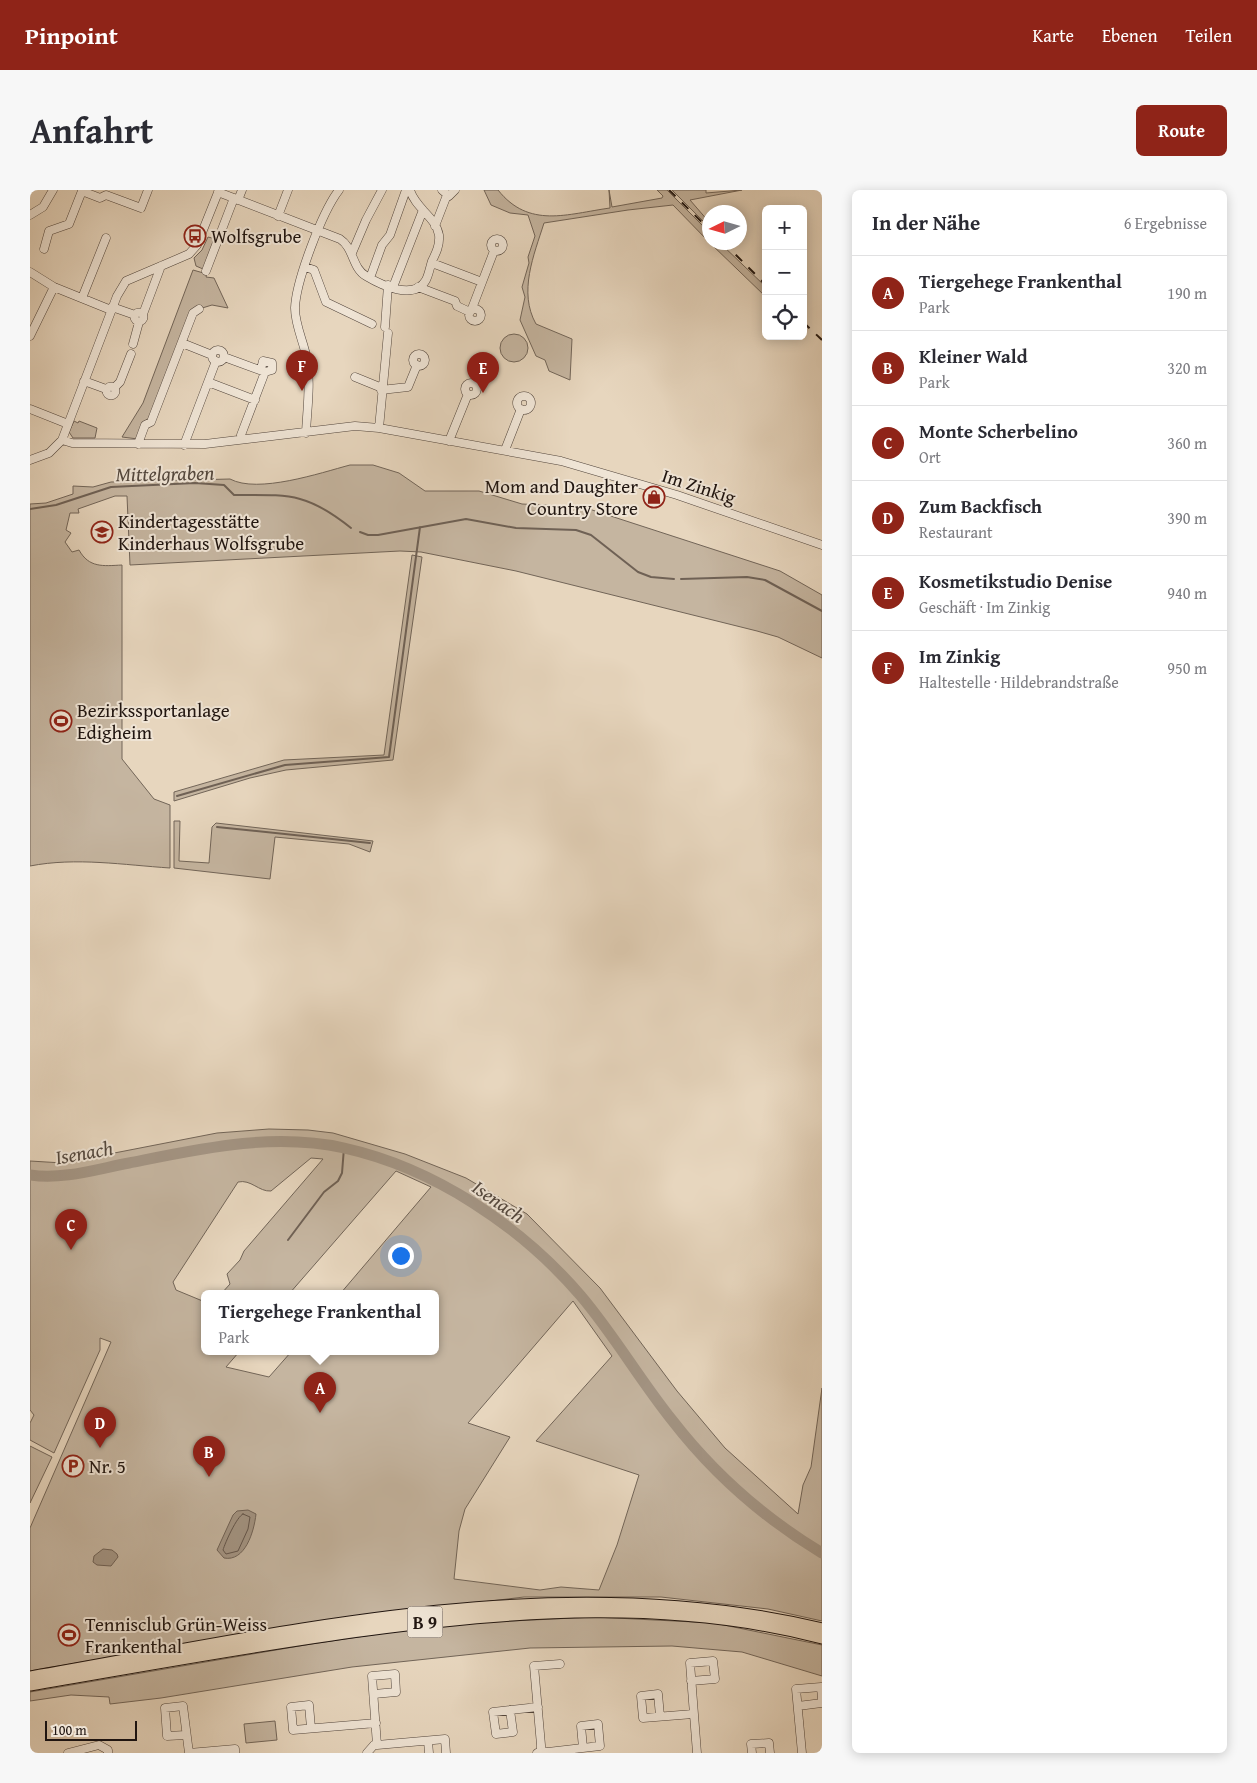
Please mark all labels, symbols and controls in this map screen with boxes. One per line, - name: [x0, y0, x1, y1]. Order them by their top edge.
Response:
- text: Pinpoint: [25, 18, 118, 53]
- text: Karte: [1033, 22, 1074, 49]
- text: Ebenen: [1102, 22, 1158, 49]
- text: Teilen: [1186, 22, 1232, 49]
- text: Anfahrt: [30, 105, 153, 156]
- button: Route: [1136, 105, 1227, 156]
- north arrow: [702, 205, 747, 250]
- map controls: [762, 205, 807, 340]
- button: +: [762, 205, 807, 250]
- text: In der Nähe: [872, 207, 980, 238]
- text: 6 Ergebnisse: [1124, 211, 1207, 235]
- place label: Wolfsgrube: [211, 222, 301, 250]
- bus stop icon: Wolfsgrube: [183, 224, 207, 248]
- button: −: [762, 250, 807, 295]
- text: Tiergehege Frankenthal: [919, 267, 1122, 295]
- text: A: [883, 281, 893, 305]
- text: 190 m: [1167, 281, 1207, 305]
- button: locate: [762, 295, 807, 340]
- text: Park: [919, 295, 950, 319]
- text: Kleiner Wald: [919, 342, 1028, 370]
- pin: F: [286, 350, 318, 391]
- pin: E: [467, 352, 499, 393]
- text: B: [883, 356, 893, 380]
- text: 320 m: [1167, 356, 1207, 380]
- text: Park: [919, 370, 950, 394]
- text: Monte Scherbelino: [919, 417, 1078, 445]
- text: C: [883, 431, 893, 455]
- text: 360 m: [1167, 431, 1207, 455]
- text: Ort: [919, 445, 941, 469]
- water label: Mittelgraben: [115, 458, 215, 488]
- street label: Im Zinkig: [658, 461, 740, 511]
- place label: Mom and Daughter Country Store: [485, 472, 638, 522]
- shop icon: Mom and Daughter Country Store: [642, 485, 666, 509]
- text: Zum Backfisch: [919, 492, 1042, 520]
- text: D: [883, 506, 893, 530]
- text: 390 m: [1167, 506, 1207, 530]
- place label: Kindertagesstätte Kinderhaus Wolfsgrube: [118, 507, 304, 557]
- school or university icon: Kindertagesstätte Kinderhaus Wolfsgrube: [90, 520, 114, 544]
- text: Restaurant: [919, 520, 993, 544]
- text: Kosmetikstudio Denise: [919, 567, 1112, 595]
- text: E: [884, 581, 892, 605]
- text: 940 m: [1167, 581, 1207, 605]
- text: Geschäft · Im Zinkig: [919, 595, 1050, 619]
- text: Im Zinkig: [919, 642, 1000, 670]
- text: F: [884, 656, 892, 680]
- text: 950 m: [1167, 656, 1207, 680]
- text: Haltestelle · Hildebrandstraße: [919, 670, 1119, 694]
- place label: Bezirkssportanlage Edigheim: [77, 696, 230, 746]
- sports icon: Bezirkssportanlage Edigheim: [49, 709, 73, 733]
- water label: Isenach: [53, 1133, 115, 1171]
- water label: Isenach: [467, 1172, 531, 1230]
- pin: C: [55, 1209, 87, 1250]
- your location: [388, 1243, 414, 1269]
- popup: [201, 1290, 439, 1355]
- text: Tiergehege Frankenthal: [219, 1297, 421, 1325]
- text: Park: [219, 1325, 249, 1349]
- pin: A: [304, 1372, 336, 1413]
- pin: D: [84, 1407, 116, 1448]
- pin: B: [193, 1436, 225, 1477]
- place label: Nr. 5: [89, 1452, 126, 1480]
- parking icon: Nr. 5: [61, 1454, 85, 1478]
- road number: B 9: [408, 1606, 442, 1638]
- place label: Tennisclub Grün-Weiss Frankenthal: [85, 1610, 267, 1660]
- sports icon: Tennisclub Grün-Weiss Frankenthal: [57, 1623, 81, 1647]
- scale bar: [45, 1718, 138, 1741]
- text: 100 m: [52, 1720, 87, 1740]

